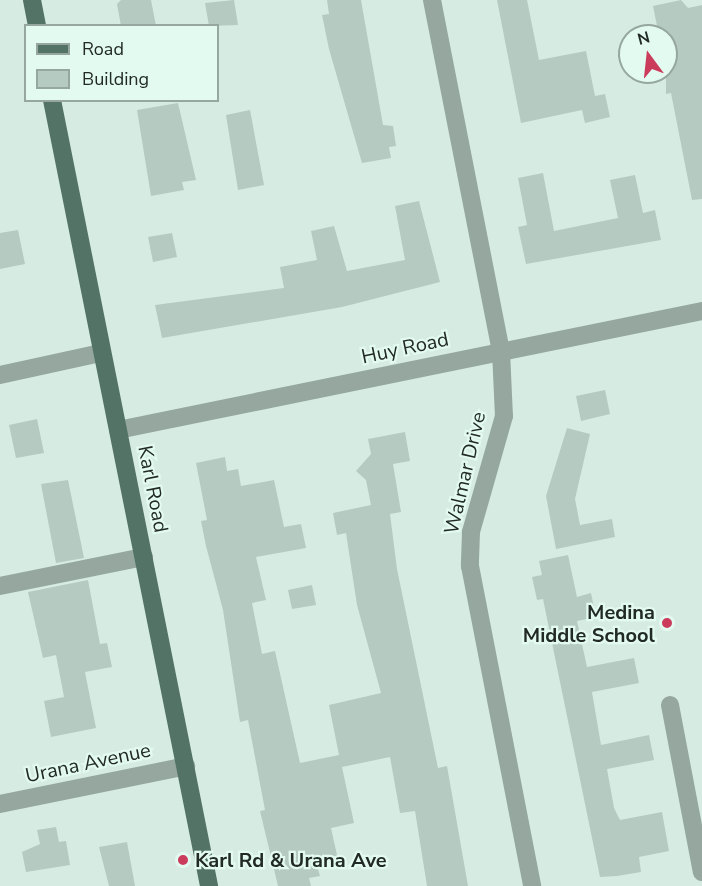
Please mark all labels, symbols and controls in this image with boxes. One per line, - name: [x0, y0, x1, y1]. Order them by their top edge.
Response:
- legend: [24, 24, 219, 102]
- north arrow: [618, 24, 678, 84]
- text: N: [635, 26, 652, 51]
- text: Road: [82, 37, 124, 61]
- text: Building: [82, 67, 149, 91]
- street label: Huy Road: [359, 327, 451, 369]
- street label: Walmar Drive: [439, 409, 491, 537]
- street label: Karl Road: [133, 444, 173, 534]
- place label: Medina Middle School: [523, 600, 655, 647]
- marker: Medina Middle School: [660, 616, 674, 630]
- street label: Urana Avenue: [23, 738, 153, 788]
- place label: Karl Rd & Urana Ave: [195, 848, 387, 872]
- marker: Karl Rd & Urana Ave: [176, 853, 190, 867]

